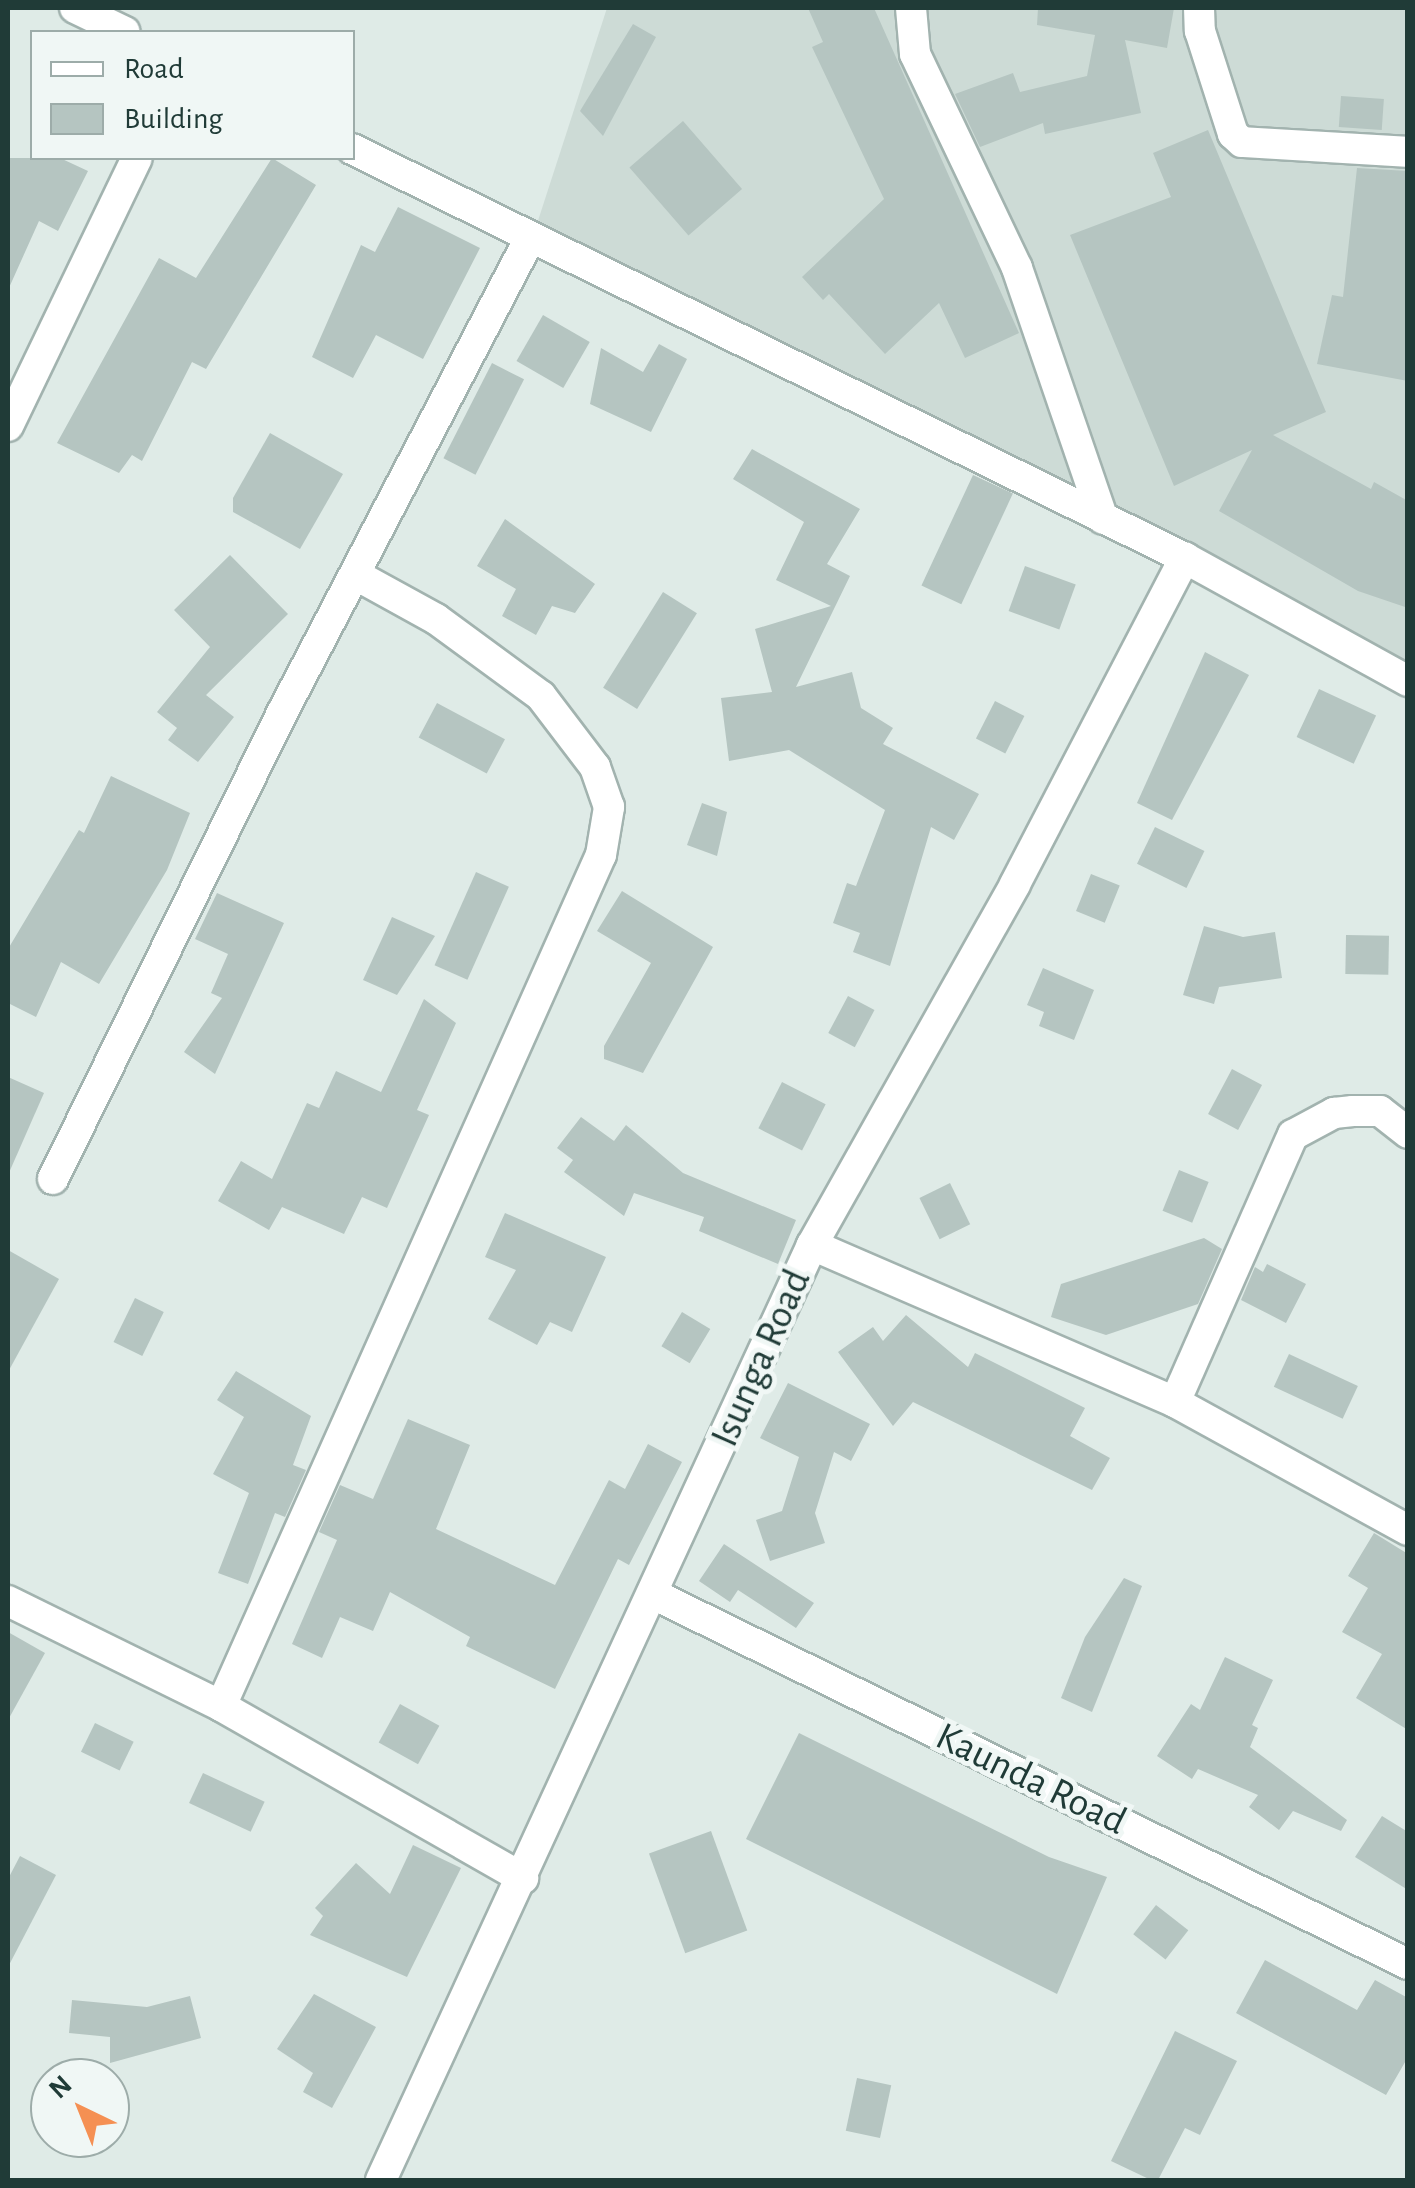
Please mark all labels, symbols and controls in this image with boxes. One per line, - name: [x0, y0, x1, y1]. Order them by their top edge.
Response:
- legend: [30, 30, 355, 160]
- text: Road: [124, 54, 184, 84]
- text: Building: [124, 104, 223, 134]
- street label: Isunga Road: [701, 1262, 821, 1454]
- street label: Kaunda Road: [928, 1712, 1134, 1846]
- north arrow: [30, 2058, 130, 2158]
- text: N: [44, 2071, 78, 2104]

